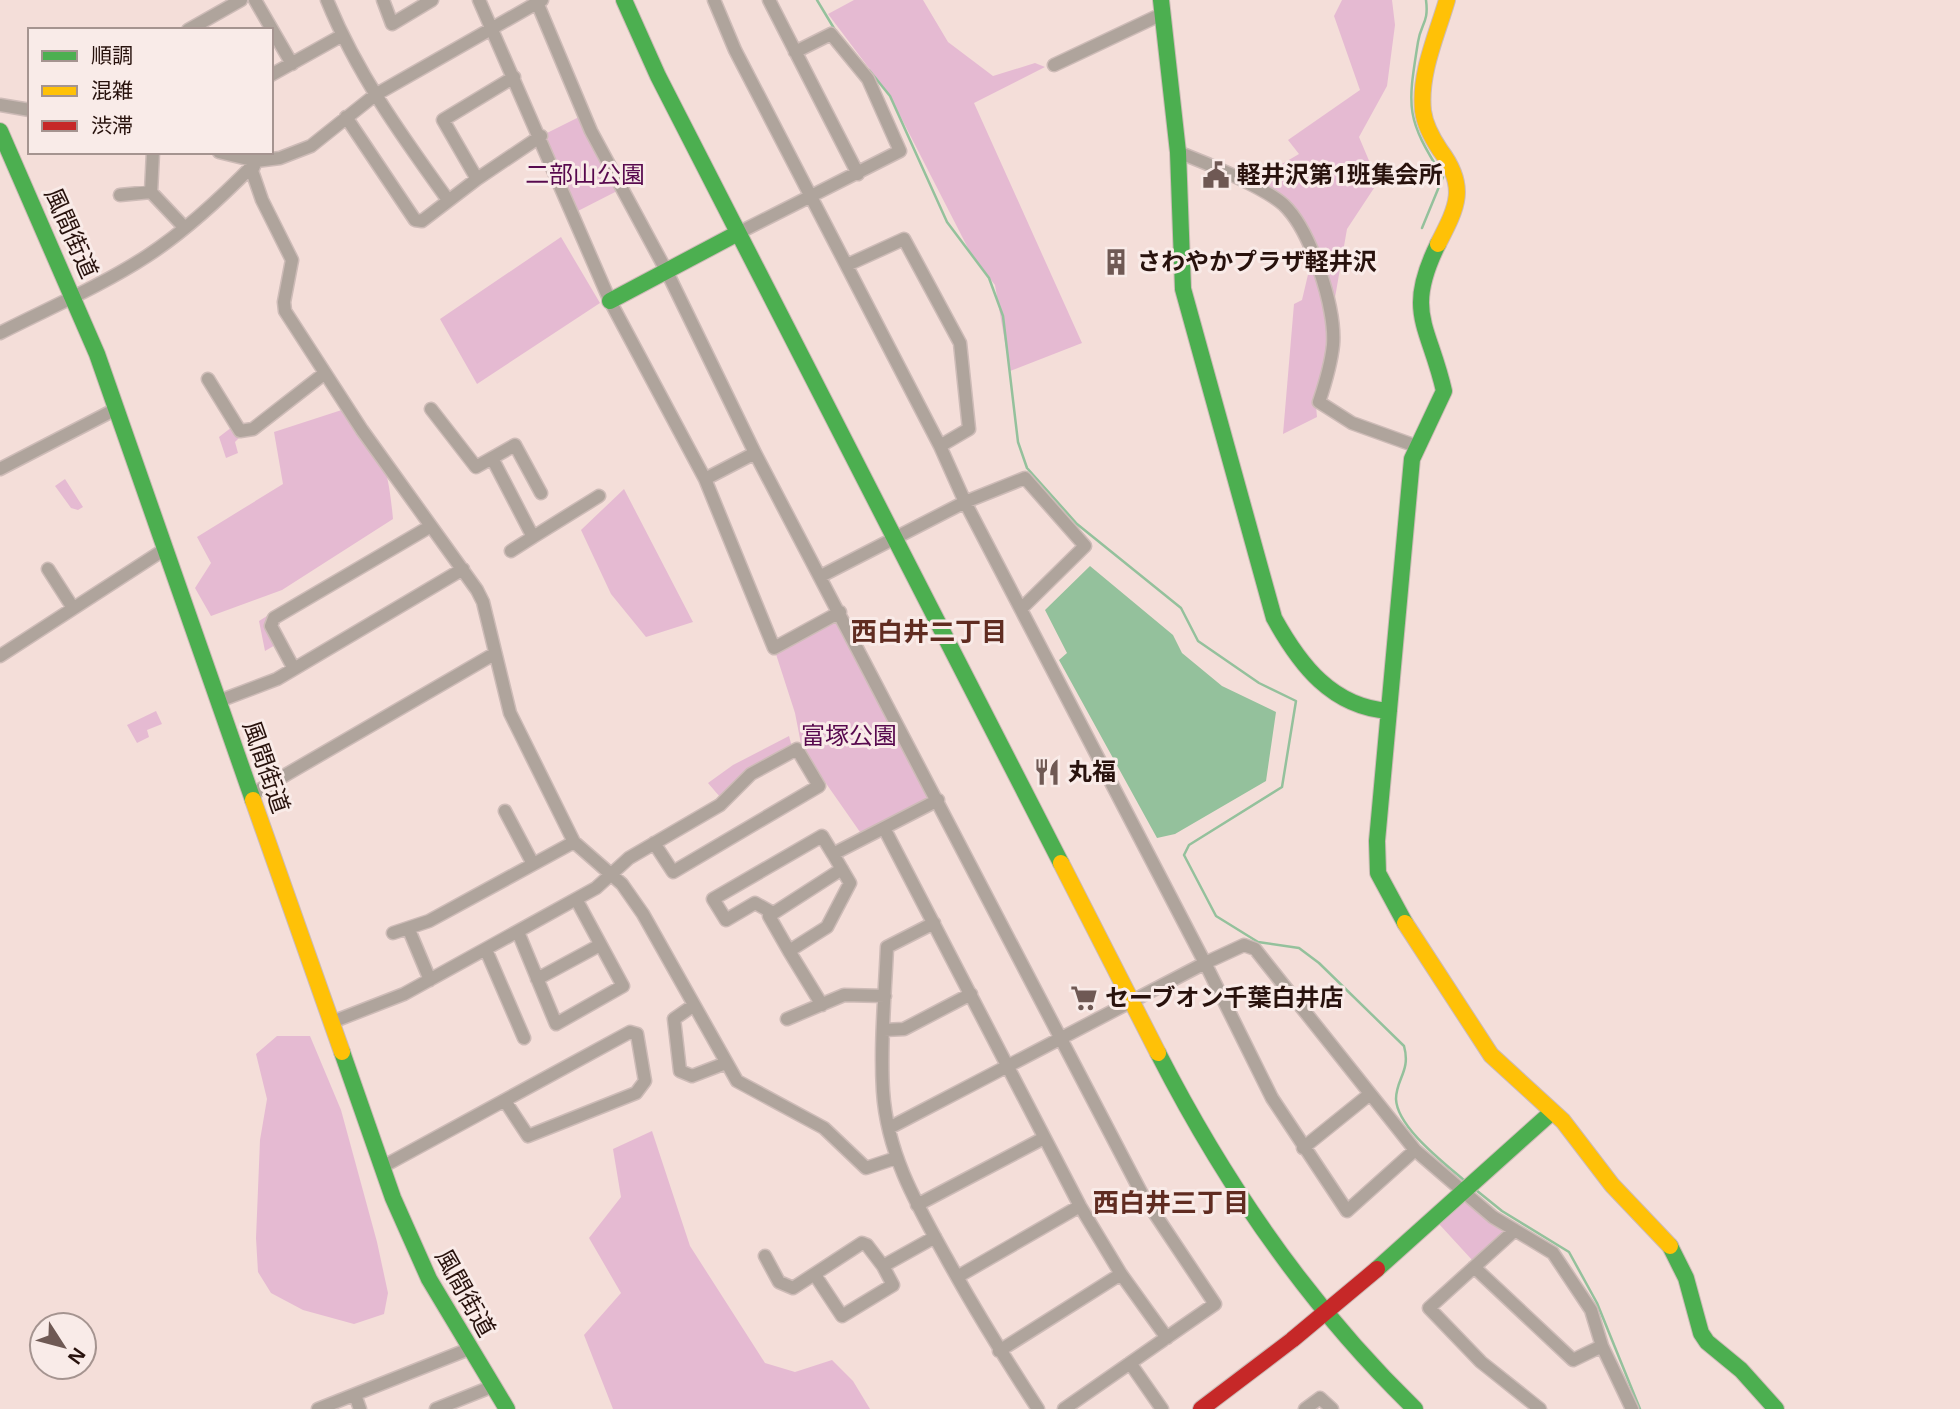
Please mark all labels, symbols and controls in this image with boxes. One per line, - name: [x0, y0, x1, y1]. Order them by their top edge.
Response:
- legend: [28, 28, 273, 154]
- text: 順調: [91, 41, 133, 69]
- text: 混雑: [91, 76, 133, 104]
- text: 渋滞: [91, 111, 133, 139]
- park label: 二部山公園: [525, 157, 645, 190]
- place label: 軽井沢第1班集会所: [1237, 157, 1443, 190]
- public building icon: 軽井沢第1班集会所: [1201, 160, 1231, 190]
- street label: 風間街道: [38, 182, 107, 283]
- place label: さわやかプラザ軽井沢: [1137, 244, 1377, 277]
- building icon: さわやかプラザ軽井沢: [1101, 247, 1131, 277]
- district label: 西白井二丁目: [851, 613, 1007, 649]
- street label: 風間街道: [236, 716, 299, 817]
- park label: 富塚公園: [801, 718, 897, 751]
- place label: 丸福: [1068, 754, 1116, 787]
- restaurant icon: 丸福: [1032, 757, 1062, 787]
- place label: セーブオン千葉白井店: [1105, 980, 1344, 1013]
- supermarket icon: セーブオン千葉白井店: [1069, 983, 1099, 1013]
- district label: 西白井三丁目: [1093, 1184, 1249, 1220]
- street label: 風間街道: [429, 1242, 504, 1342]
- north arrow: [28, 1311, 98, 1381]
- text: N: [62, 1342, 92, 1370]

